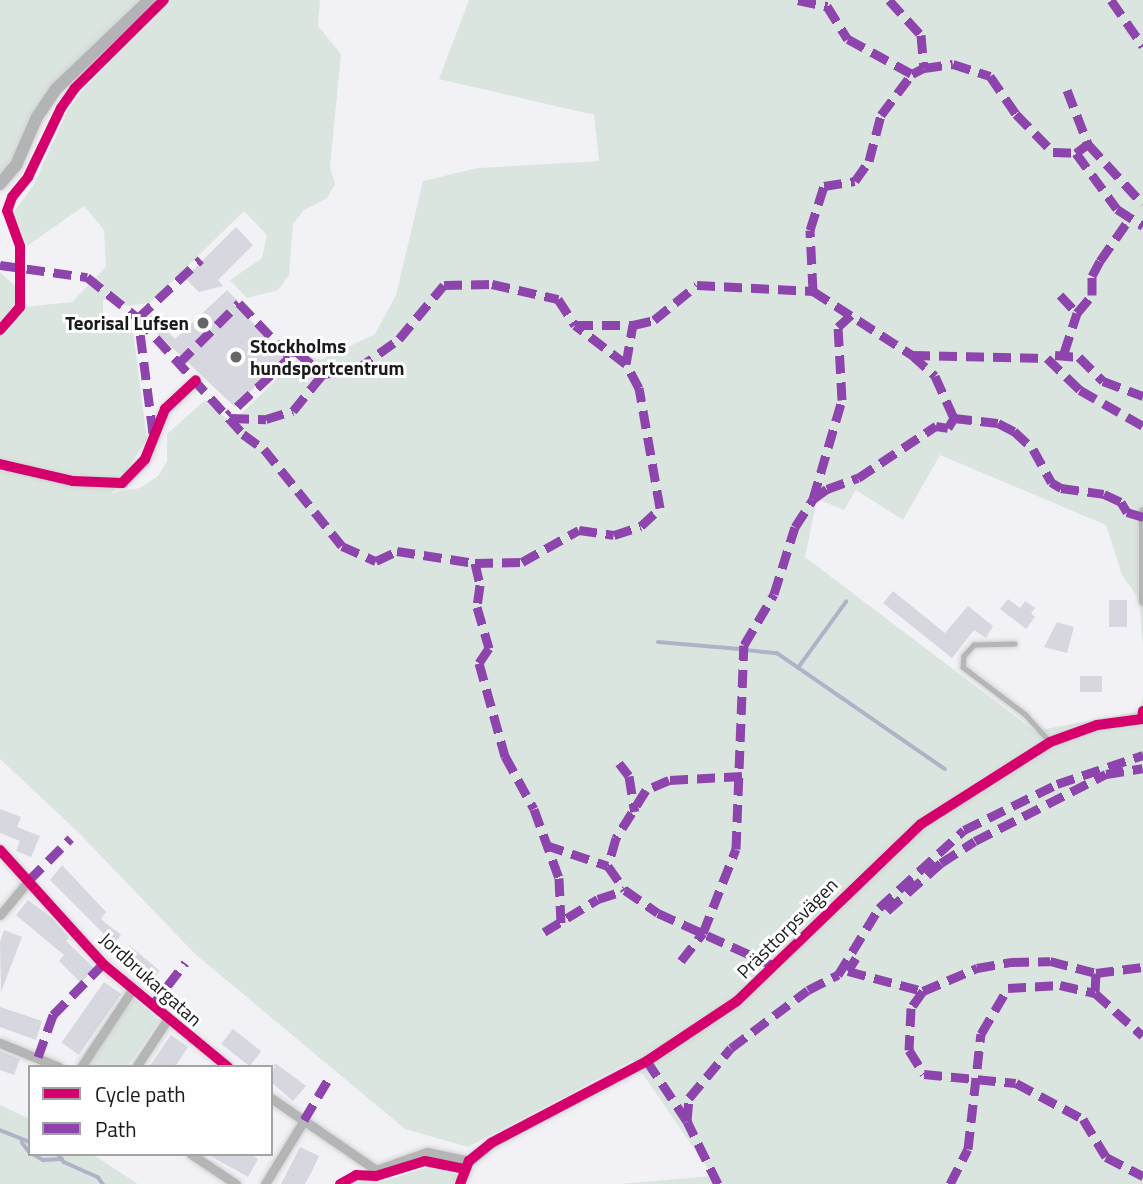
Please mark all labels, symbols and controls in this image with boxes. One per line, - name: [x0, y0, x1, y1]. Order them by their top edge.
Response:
- place label: Teorisal Lufsen: [65, 312, 189, 334]
- marker: Teorisal Lufsen: [195, 315, 211, 331]
- place label: Stockholms hundsportcentrum: [250, 335, 404, 379]
- marker: Stockholms hundsportcentrum: [228, 349, 244, 365]
- street label: Prästtorpsvägen: [732, 873, 842, 983]
- street label: Jordbrukargatan: [95, 927, 207, 1031]
- legend: [28, 1065, 273, 1156]
- text: Cycle path: [95, 1078, 186, 1110]
- text: Path: [95, 1113, 137, 1145]

